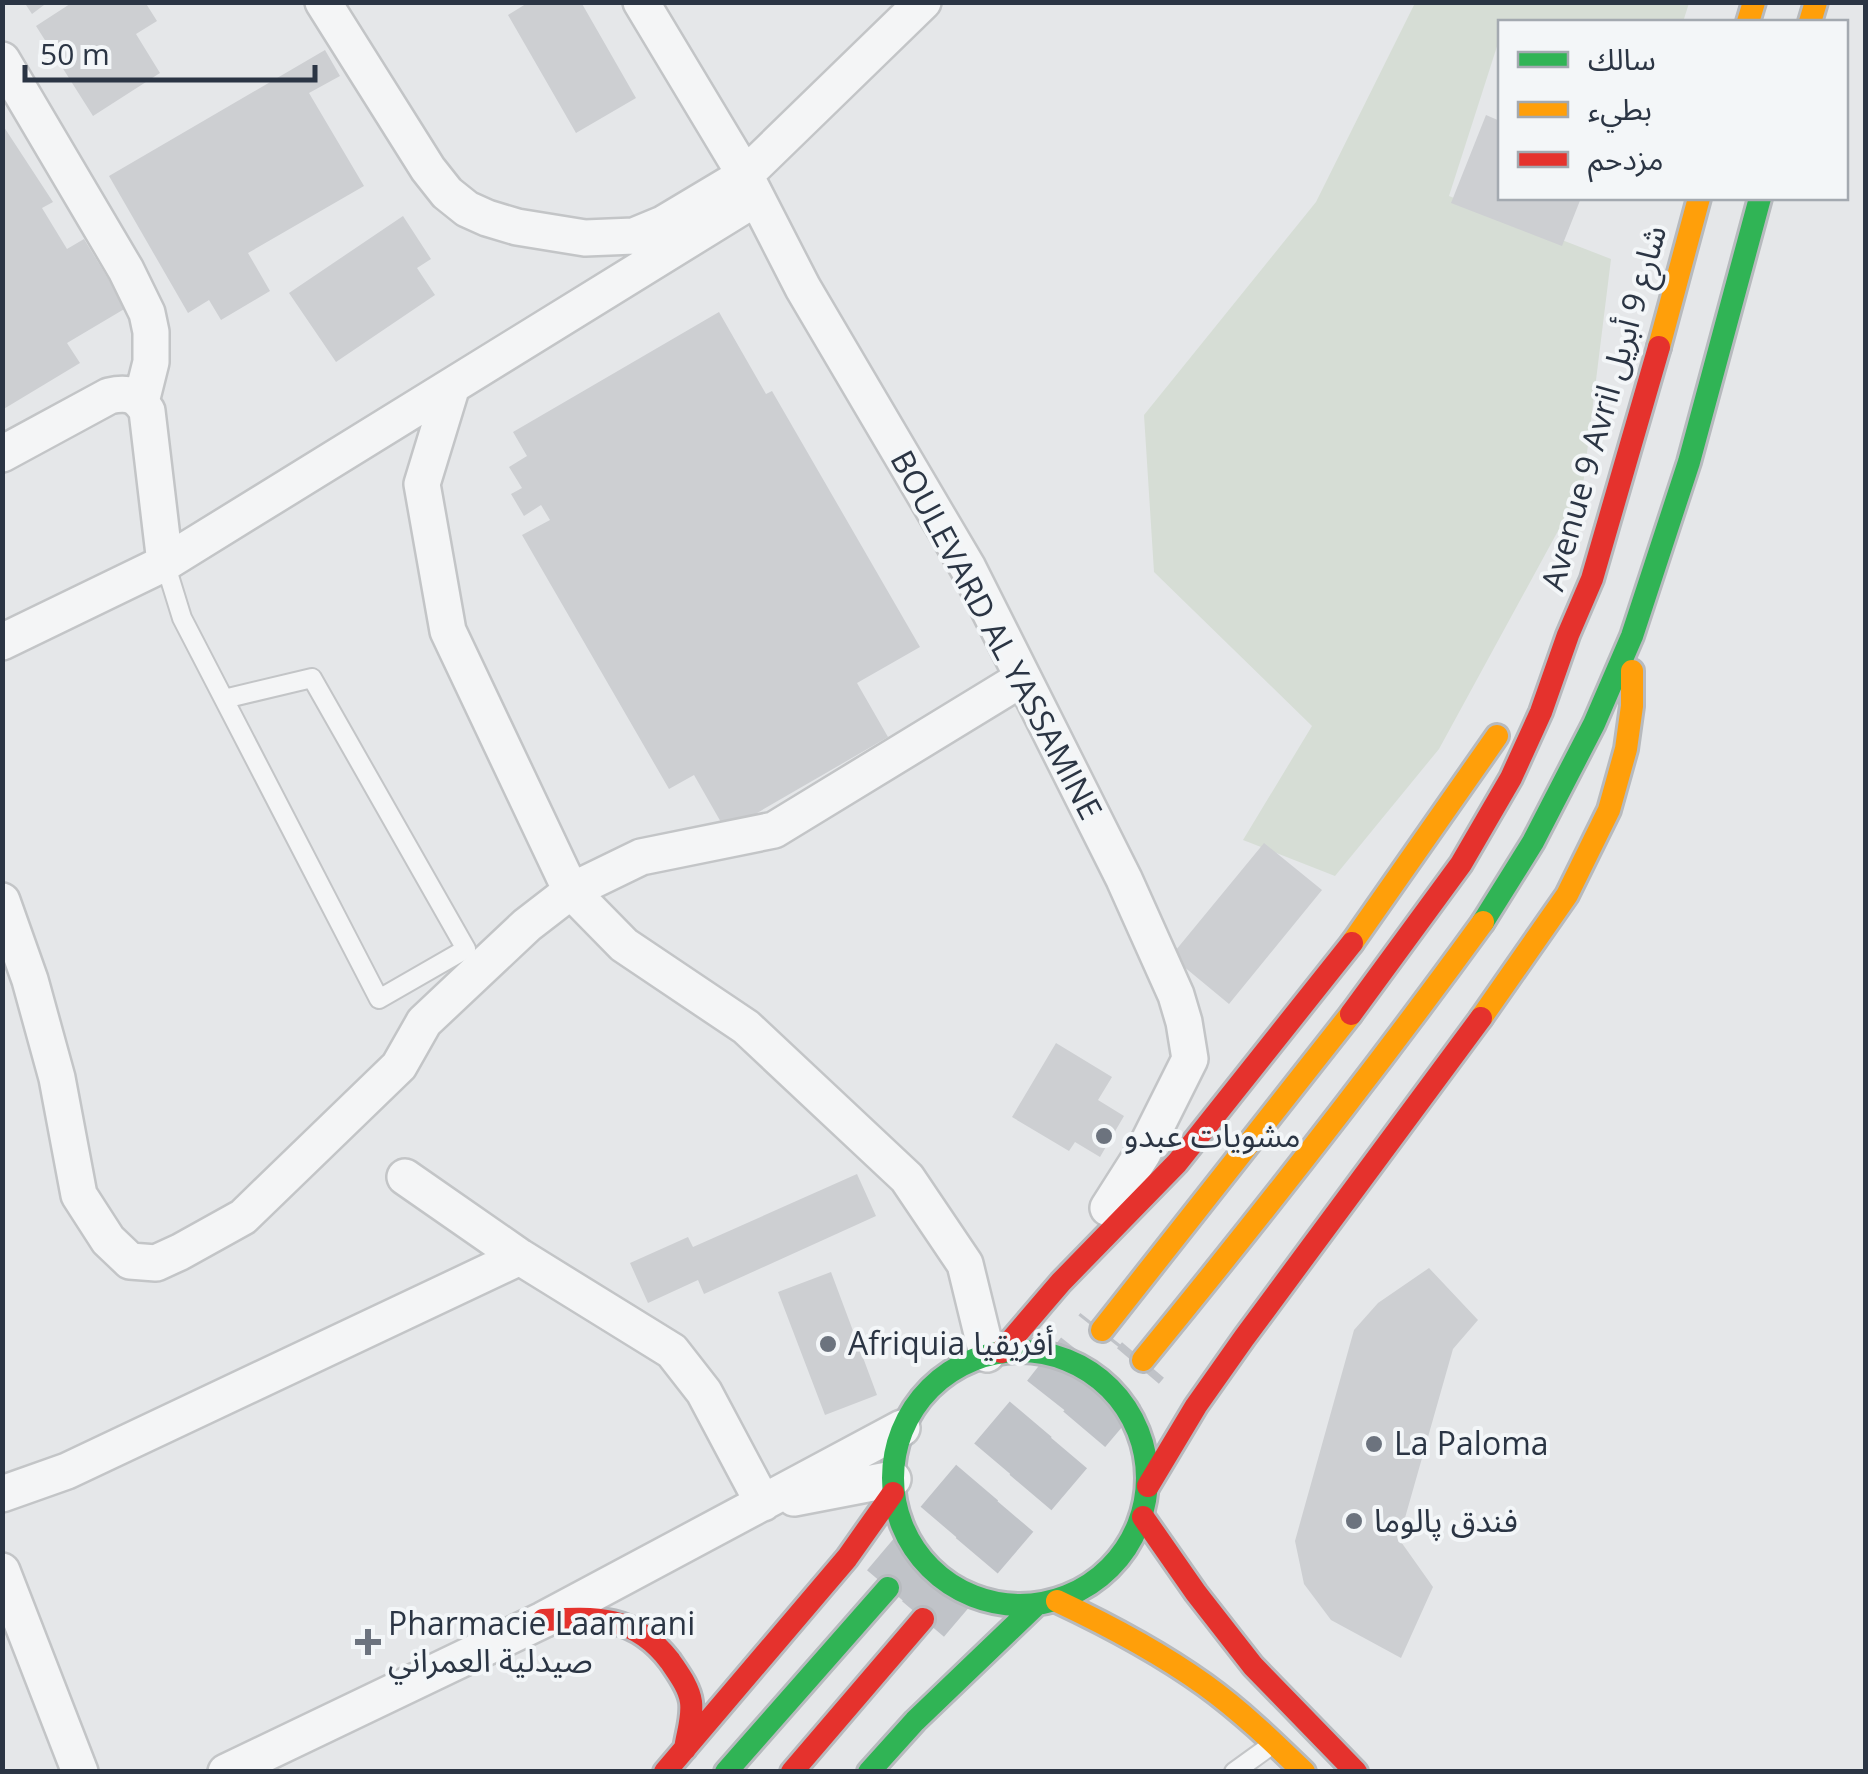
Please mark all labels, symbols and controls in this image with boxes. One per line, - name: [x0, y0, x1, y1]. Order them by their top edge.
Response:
- scale bar: [25, 20, 315, 82]
- legend: [1498, 20, 1848, 200]
- text: 50 m: [40, 33, 110, 74]
- text: سالك: [1588, 38, 1656, 79]
- text: بطيء: [1588, 88, 1652, 133]
- text: مزدحم: [1588, 138, 1664, 183]
- street label: Avenue 9 Avril شارع 9 أبريل: [1530, 220, 1679, 596]
- street label: BOULEVARD AL YASSAMINE: [882, 442, 1113, 826]
- place label: مشويات عبدو: [1124, 1113, 1300, 1156]
- marker: مشويات عبدو: [1093, 1125, 1115, 1147]
- place label: Afriquia أفريقيا: [848, 1321, 1054, 1364]
- marker: Afriquia أفريقيا: [817, 1333, 839, 1355]
- place label: La Paloma: [1394, 1421, 1549, 1464]
- marker: La Paloma: [1363, 1433, 1385, 1455]
- place label: فندق پالوما: [1374, 1498, 1518, 1541]
- marker: فندق پالوما: [1343, 1510, 1365, 1532]
- place label: Pharmacie Laamrani صيدلية العمراني: [388, 1601, 695, 1685]
- marker: Pharmacie Laamrani صيدلية العمراني: [357, 1631, 379, 1653]

